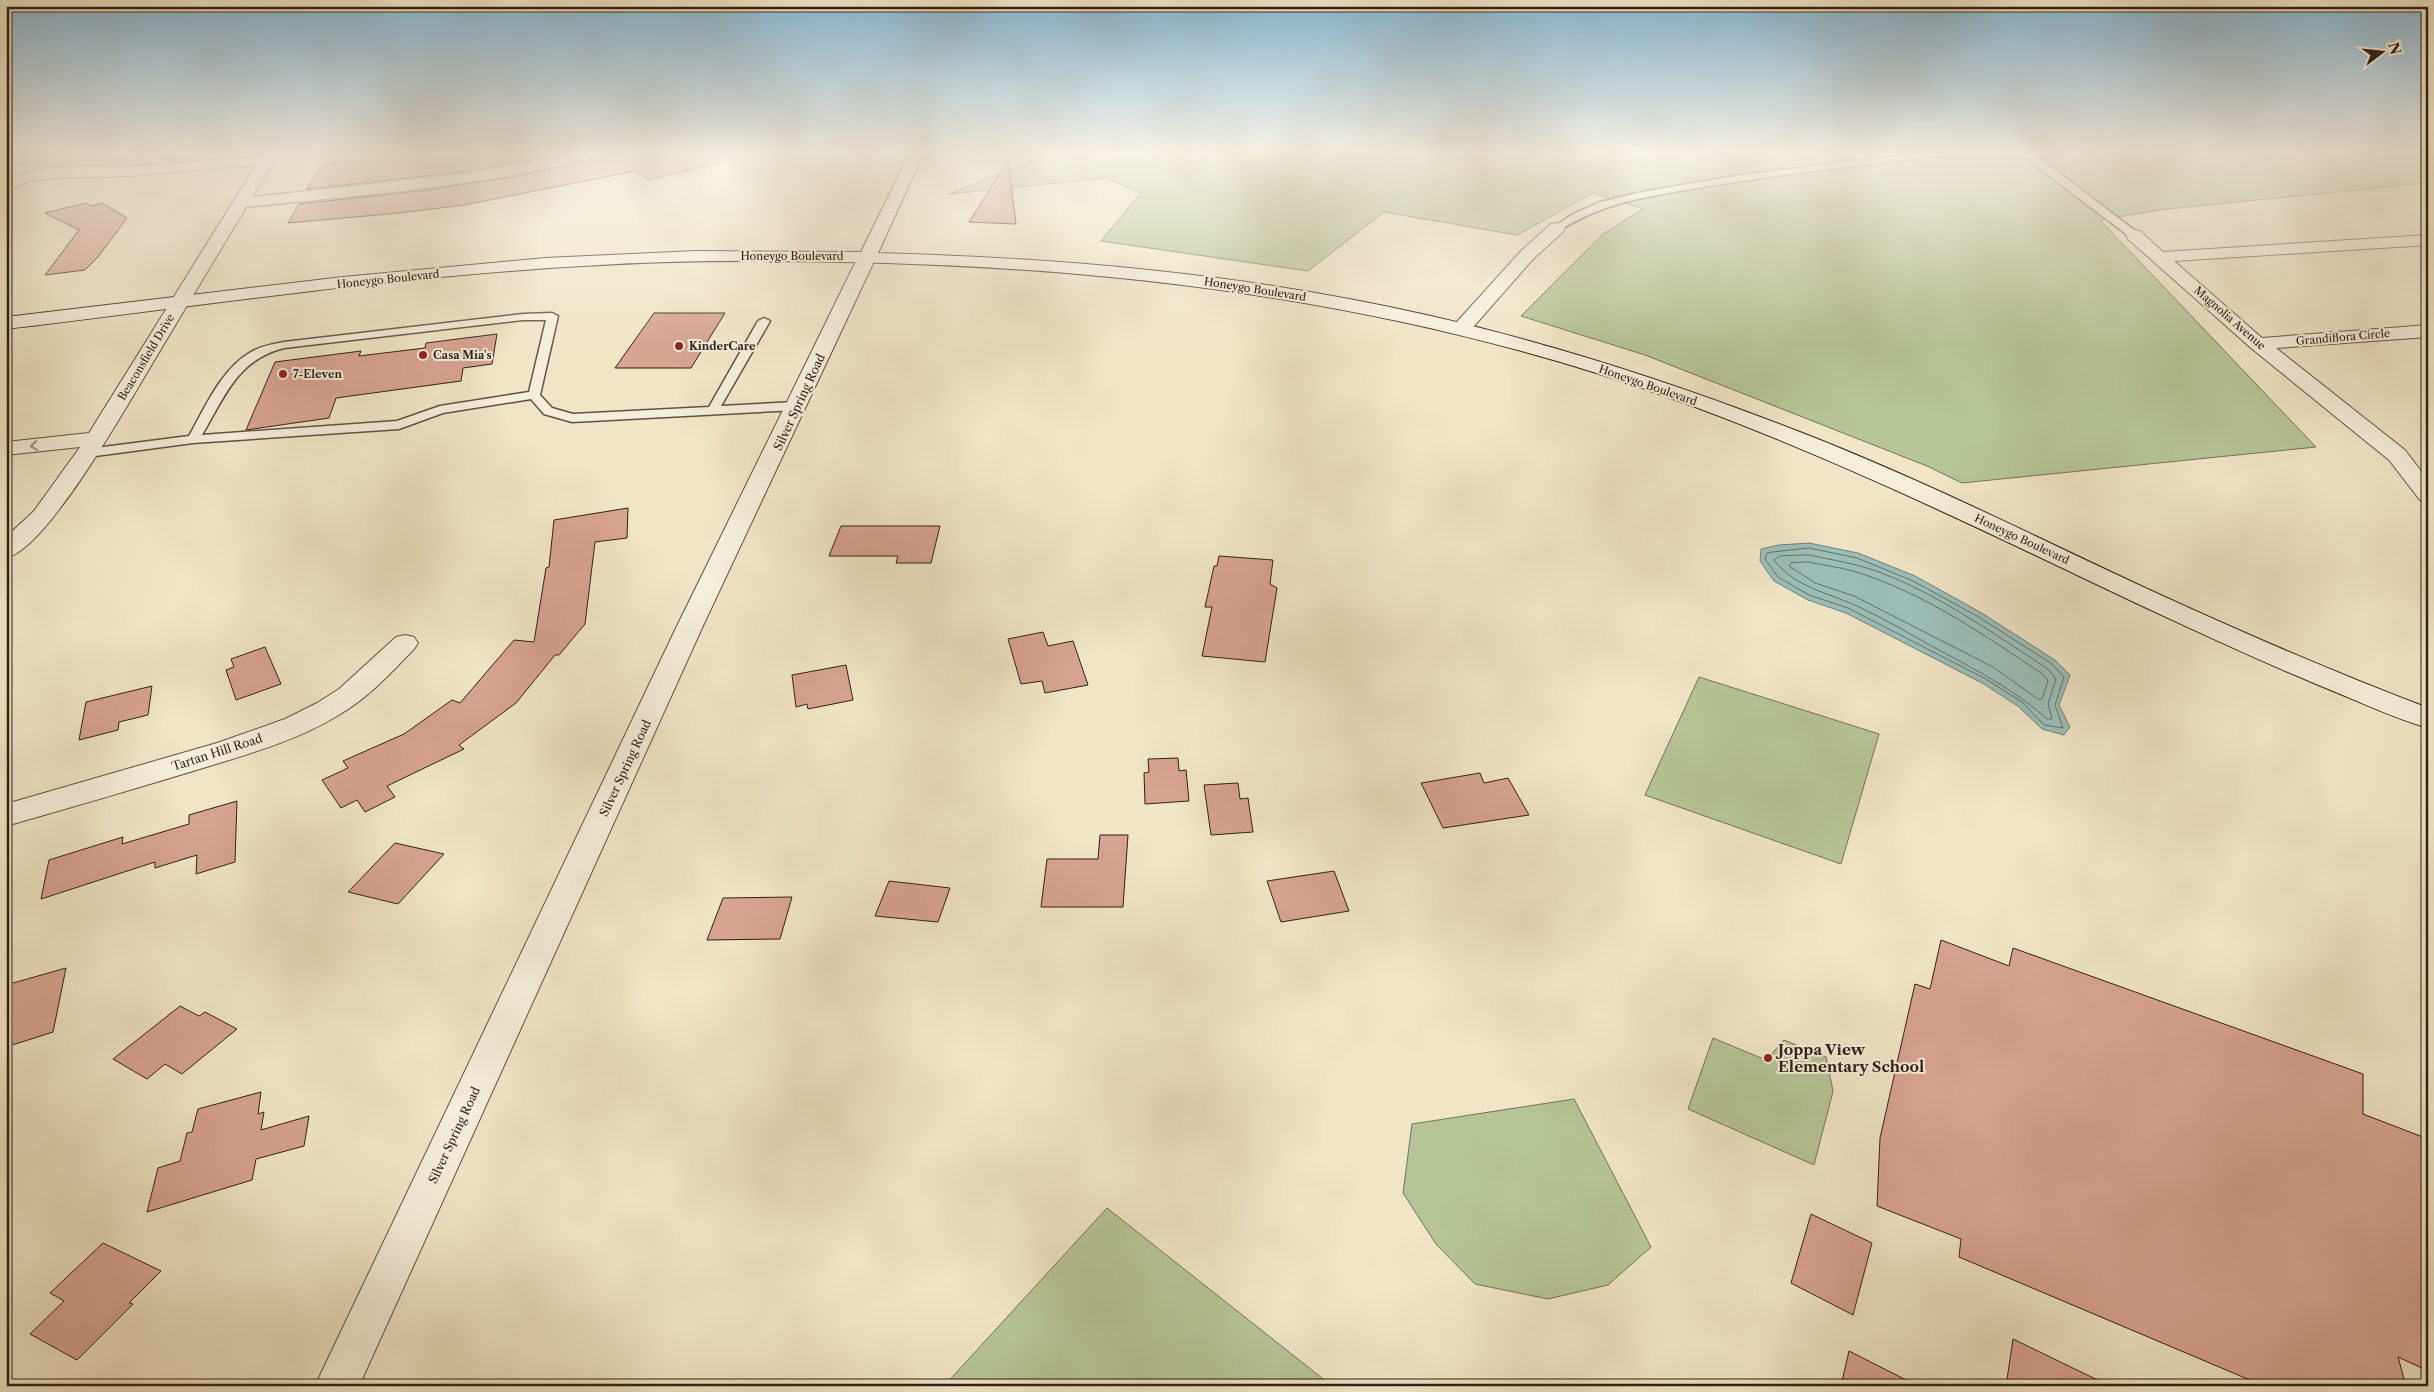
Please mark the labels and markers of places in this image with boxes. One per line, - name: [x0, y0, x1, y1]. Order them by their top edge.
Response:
- place label: KinderCare: [689, 339, 756, 353]
- marker: KinderCare: [673, 340, 685, 352]
- place label: Casa Mia's: [433, 348, 492, 362]
- marker: Casa Mia's: [417, 349, 429, 361]
- place label: 7-Eleven: [293, 367, 342, 381]
- marker: 7-Eleven: [277, 368, 289, 380]
- place label: Joppa View Elementary School: [1775, 1040, 1924, 1076]
- marker: Joppa View Elementary School: [1762, 1052, 1774, 1064]

